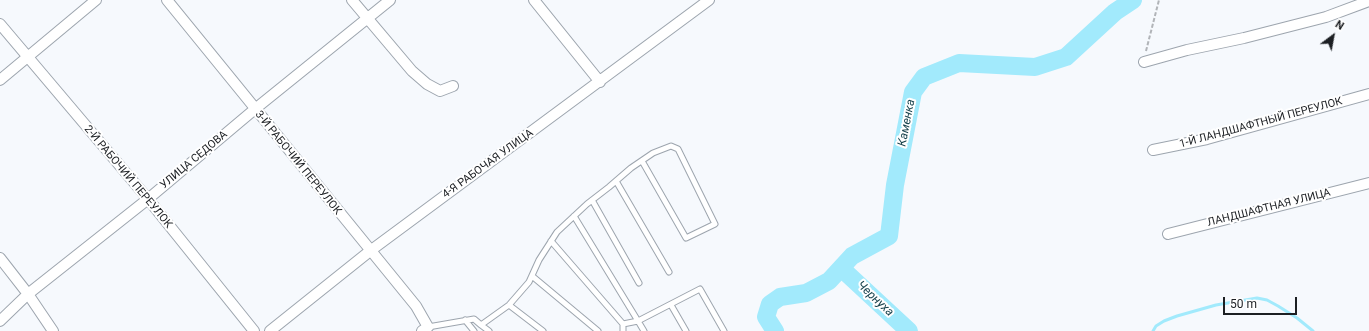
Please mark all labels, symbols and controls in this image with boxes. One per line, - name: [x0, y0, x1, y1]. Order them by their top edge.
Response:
- north arrow: [1313, 16, 1353, 56]
- text: N: [1333, 18, 1346, 33]
- street label: 1-Й ЛАНДШАФТНЫЙ ПЕРЕУЛОК: [1178, 95, 1344, 151]
- water label: Каменка: [895, 98, 919, 148]
- street label: 3-Й РАБОЧИЙ ПЕРЕУЛОК: [252, 108, 344, 218]
- street label: 2-Й РАБОЧИЙ ПЕРЕУЛОК: [81, 123, 175, 231]
- street label: 4-Я РАБОЧАЯ УЛИЦА: [440, 127, 536, 201]
- street label: УЛИЦА СЕДОВА: [158, 128, 230, 192]
- street label: ЛАНДШАФТНАЯ УЛИЦА: [1206, 186, 1332, 230]
- water label: Чернуха: [854, 278, 896, 320]
- scale bar: [1225, 289, 1299, 315]
- text: 50 m: [1230, 297, 1257, 311]

